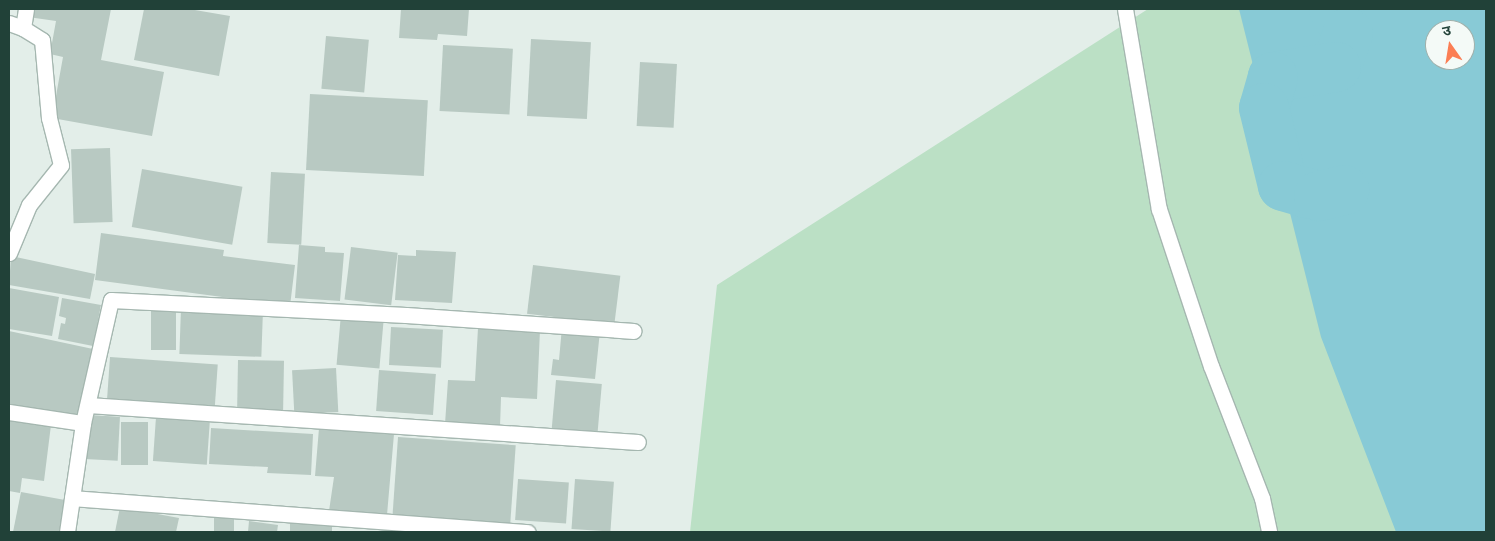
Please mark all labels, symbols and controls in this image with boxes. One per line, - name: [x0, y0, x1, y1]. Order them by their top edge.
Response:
- north arrow: [1425, 20, 1475, 70]
- text: उ: [1441, 21, 1453, 41]

